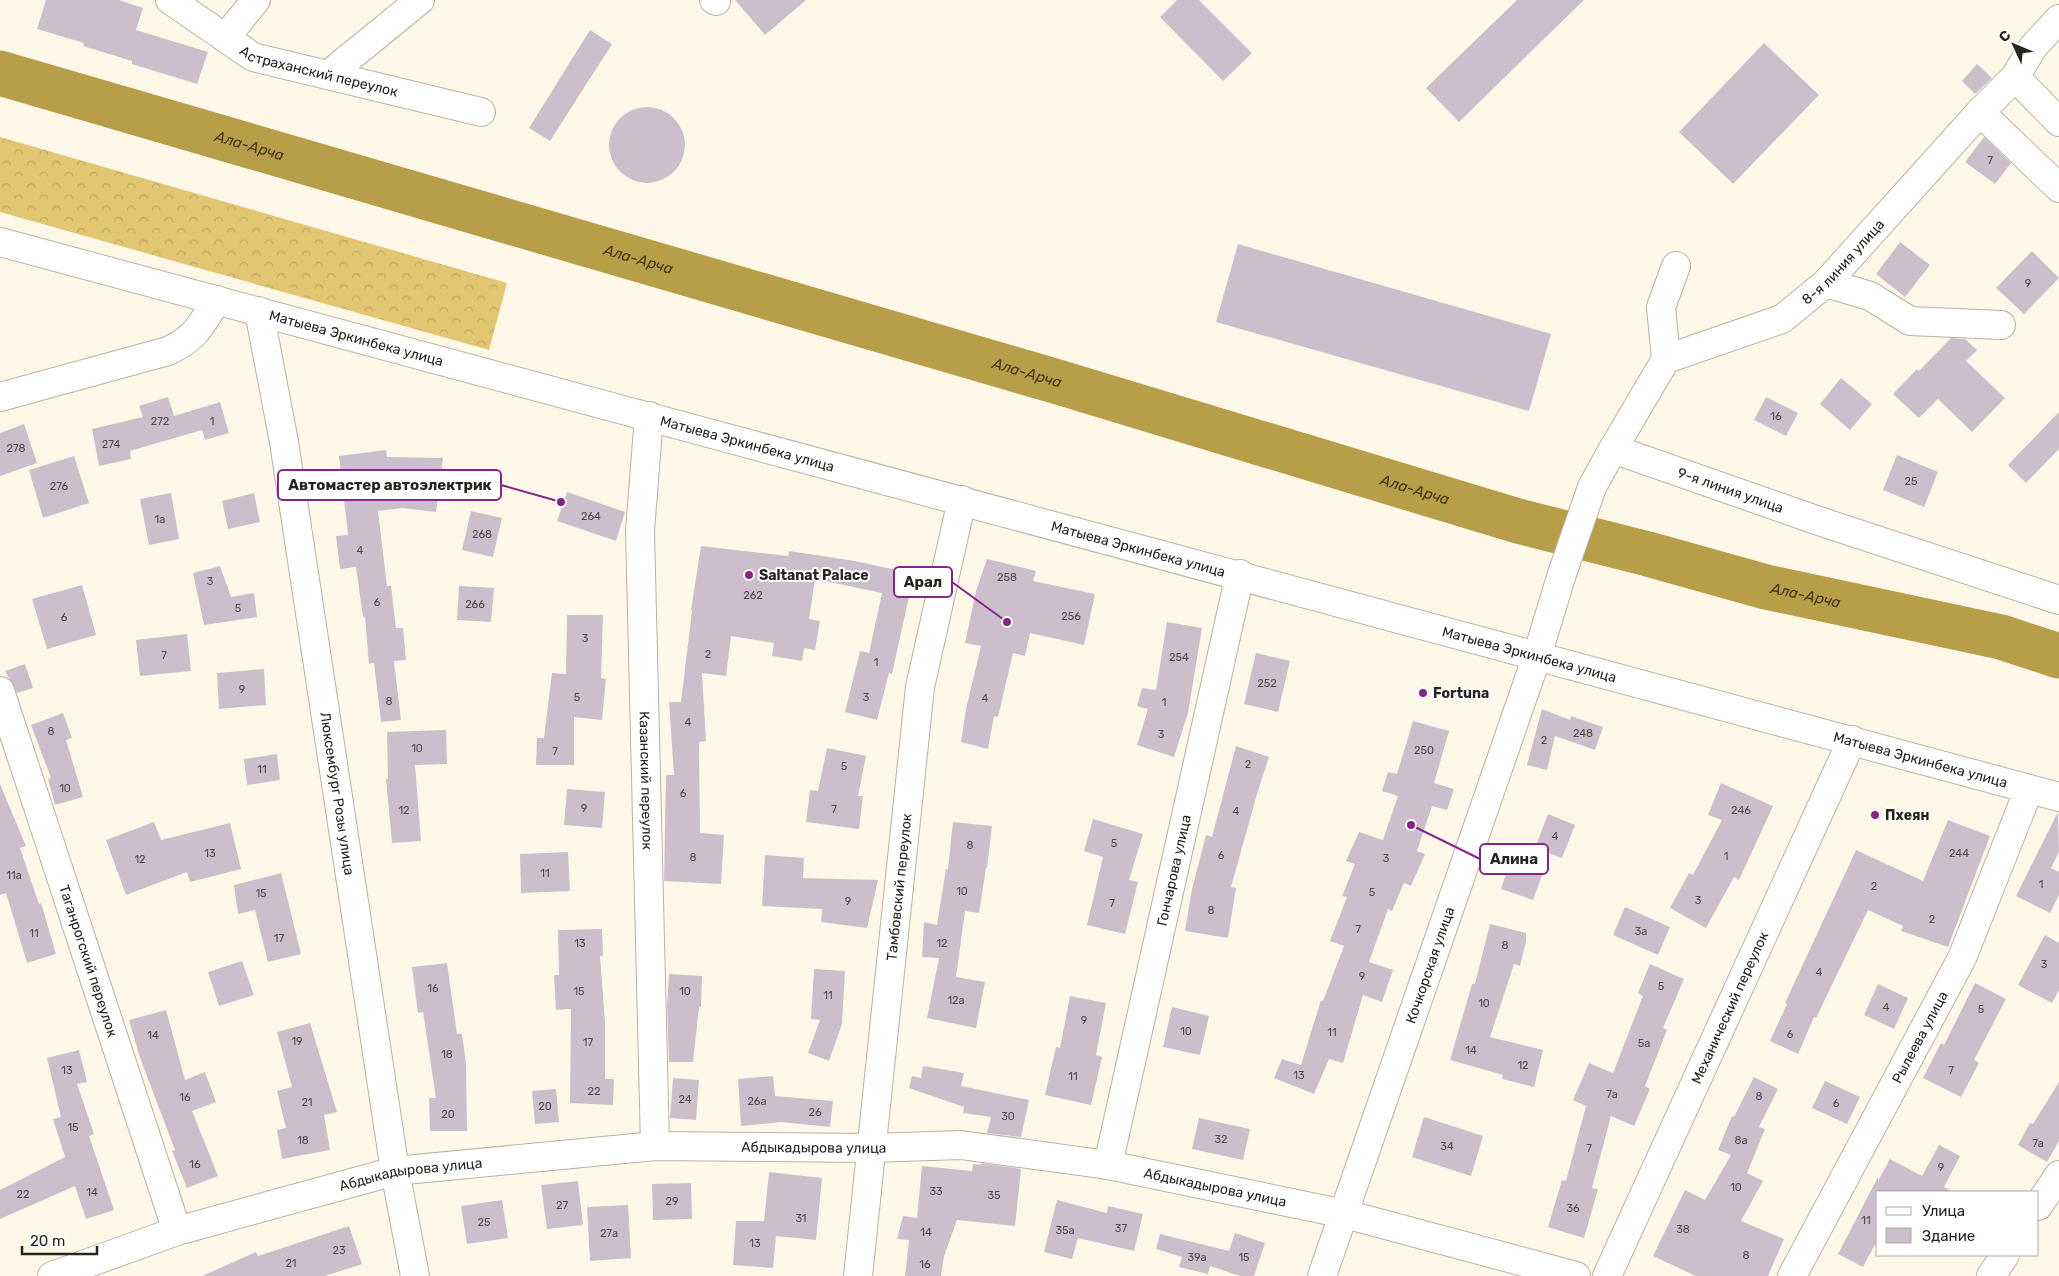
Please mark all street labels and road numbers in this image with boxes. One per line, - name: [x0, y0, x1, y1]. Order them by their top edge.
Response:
- street label: Астраханский переулок: [237, 42, 400, 100]
- street label: 8-я линия улица: [1798, 216, 1888, 308]
- street label: Матыева Эркинбека улица: [267, 306, 445, 370]
- street label: Матыева Эркинбека улица: [658, 412, 836, 475]
- street label: 9-я линия улица: [1675, 464, 1786, 516]
- street label: Матыева Эркинбека улица: [1049, 517, 1227, 580]
- street label: Матыева Эркинбека улица: [1440, 623, 1618, 686]
- street label: Люксембург Розы улица: [317, 711, 358, 876]
- street label: Казанский переулок: [636, 711, 656, 851]
- street label: Матыева Эркинбека улица: [1831, 728, 2009, 791]
- street label: Тамбовский переулок: [883, 812, 915, 962]
- street label: Гончарова улица: [1153, 813, 1194, 927]
- street label: Таганрогский переулок: [56, 883, 121, 1040]
- street label: Кочкорская улица: [1402, 905, 1458, 1026]
- street label: Механический переулок: [1687, 928, 1772, 1087]
- street label: Рылеева улица: [1888, 988, 1951, 1086]
- street label: Абдыкадырова улица: [741, 1138, 887, 1157]
- street label: Абдыкадырова улица: [337, 1154, 483, 1194]
- street label: Абдыкадырова улица: [1142, 1164, 1288, 1210]

